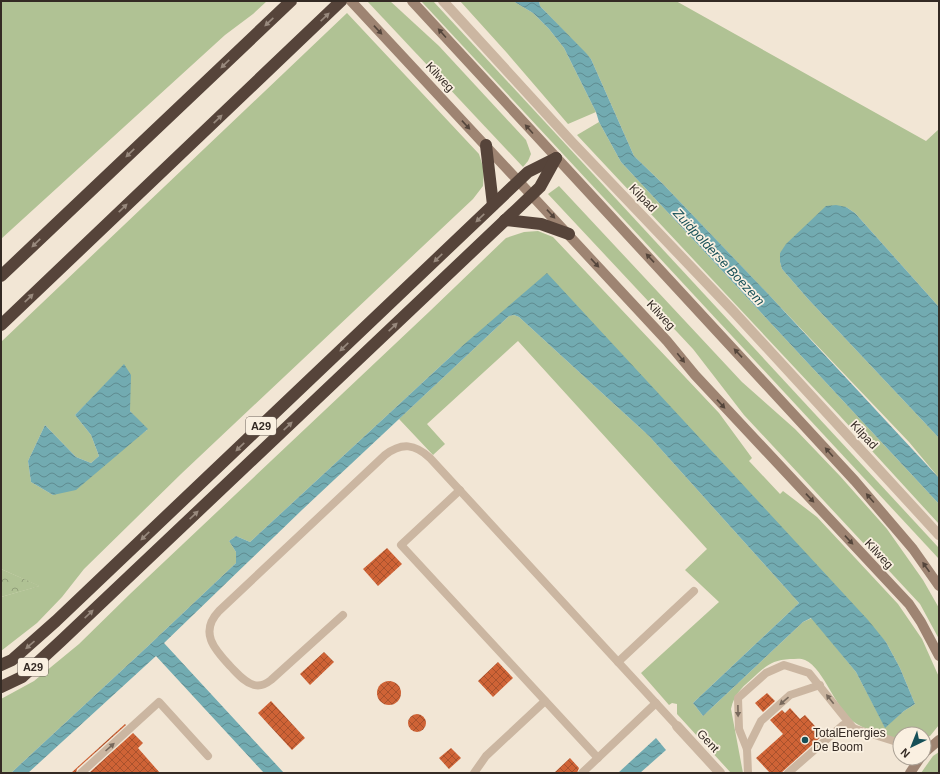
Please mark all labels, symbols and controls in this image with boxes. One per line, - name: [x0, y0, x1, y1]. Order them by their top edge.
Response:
- one-way arrow: [320, 12, 330, 21]
- one-way arrow: [264, 17, 274, 27]
- one-way arrow: [373, 24, 382, 35]
- one-way arrow: [437, 28, 447, 38]
- one-way arrow: [220, 59, 230, 69]
- street label: Kilweg: [423, 59, 457, 95]
- one-way arrow: [212, 114, 223, 123]
- one-way arrow: [462, 119, 471, 130]
- one-way arrow: [525, 124, 534, 134]
- one-way arrow: [125, 148, 135, 158]
- street label: Kilpad: [626, 181, 660, 215]
- one-way arrow: [118, 203, 128, 213]
- water label: Zuidpolderse Boezem: [670, 205, 768, 308]
- one-way arrow: [546, 209, 555, 220]
- one-way arrow: [475, 213, 485, 223]
- one-way arrow: [31, 238, 41, 248]
- one-way arrow: [433, 253, 443, 263]
- one-way arrow: [645, 253, 655, 263]
- one-way arrow: [591, 258, 600, 268]
- one-way arrow: [24, 293, 34, 303]
- street label: Kilweg: [644, 297, 678, 333]
- one-way arrow: [388, 322, 398, 332]
- one-way arrow: [339, 342, 349, 352]
- one-way arrow: [733, 348, 743, 358]
- one-way arrow: [677, 353, 686, 364]
- one-way arrow: [717, 398, 726, 409]
- road number: A29: [246, 417, 276, 435]
- street label: Kilpad: [848, 418, 880, 452]
- one-way arrow: [283, 421, 293, 431]
- one-way arrow: [234, 442, 245, 451]
- one-way arrow: [824, 447, 834, 457]
- one-way arrow: [806, 493, 815, 504]
- one-way arrow: [865, 493, 875, 503]
- one-way arrow: [189, 511, 199, 520]
- one-way arrow: [140, 531, 150, 541]
- one-way arrow: [844, 535, 853, 545]
- street label: Kilweg: [862, 536, 896, 572]
- one-way arrow: [922, 562, 930, 573]
- one-way arrow: [84, 610, 95, 619]
- one-way arrow: [24, 640, 35, 649]
- road number: A29: [18, 658, 48, 676]
- one-way arrow: [826, 693, 834, 704]
- one-way arrow: [779, 696, 789, 705]
- one-way arrow: [735, 705, 741, 718]
- place label: TotalEnergies De Boom: [813, 726, 886, 754]
- north arrow: [892, 726, 932, 766]
- street label: Gent: [694, 727, 722, 756]
- marker: TotalEnergies De Boom: [800, 735, 810, 745]
- one-way arrow: [105, 742, 116, 751]
- text: N: [898, 746, 912, 760]

